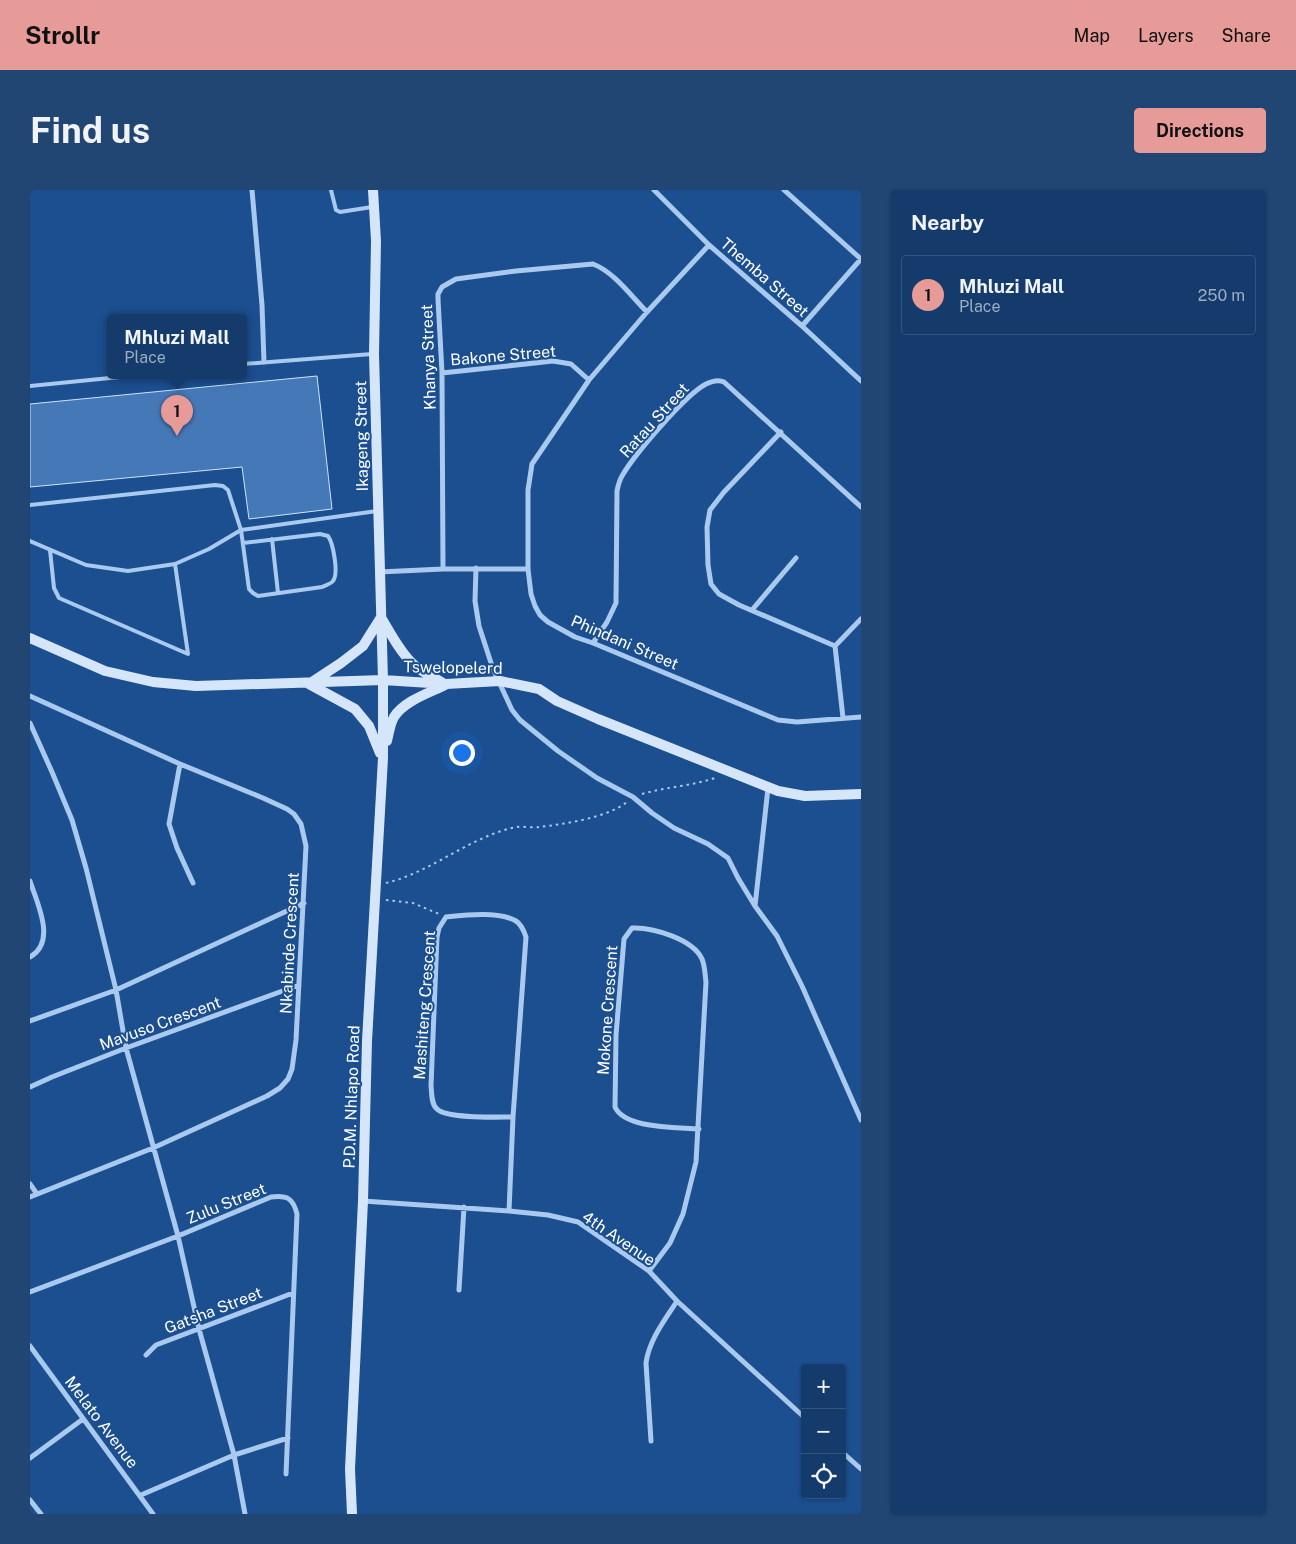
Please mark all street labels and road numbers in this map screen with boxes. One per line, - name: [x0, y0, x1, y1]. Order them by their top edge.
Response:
- street label: Themba Street: [717, 234, 813, 321]
- street label: Khanya Street: [417, 304, 440, 410]
- street label: Bakone Street: [449, 341, 557, 370]
- street label: Ratau Street: [616, 379, 693, 462]
- street label: Ikageng Street: [351, 380, 372, 492]
- street label: Phindani Street: [568, 611, 681, 674]
- street label: Tswelopelerd: [403, 657, 503, 678]
- street label: Nkabinde Crescent: [276, 872, 303, 1014]
- street label: Mashiteng Crescent: [410, 930, 439, 1080]
- street label: Mokone Crescent: [593, 945, 622, 1076]
- street label: Mavuso Crescent: [97, 993, 224, 1054]
- street label: P.D.M. Nhlapo Road: [340, 1025, 363, 1169]
- street label: Zulu Street: [184, 1179, 269, 1228]
- street label: 4th Avenue: [578, 1207, 659, 1270]
- street label: Gatsha Street: [162, 1283, 265, 1338]
- street label: Melato Avenue: [61, 1373, 142, 1472]

